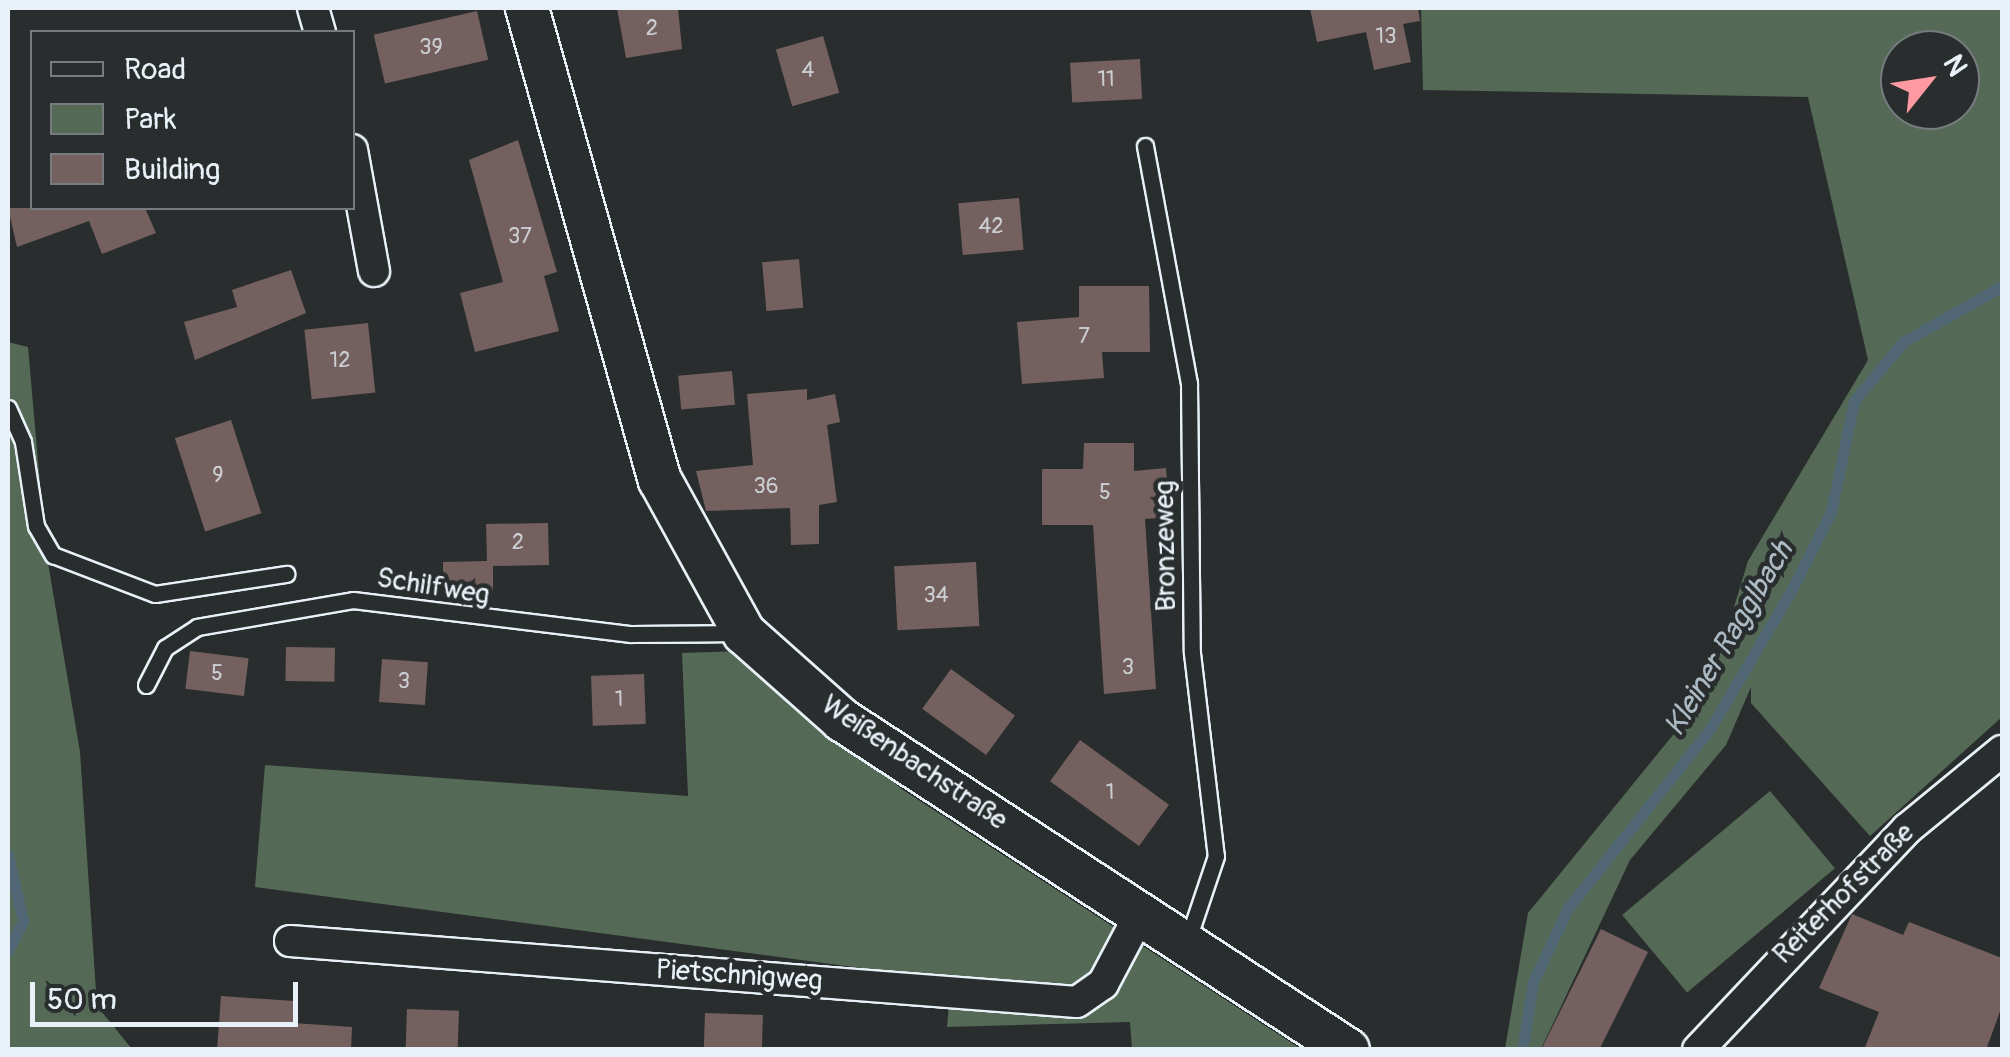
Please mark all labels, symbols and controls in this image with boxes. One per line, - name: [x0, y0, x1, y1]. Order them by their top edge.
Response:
- house number: 2: [646, 16, 658, 42]
- house number: 13: [1376, 24, 1396, 50]
- legend: [30, 30, 355, 210]
- north arrow: [1880, 30, 1980, 130]
- house number: 39: [419, 35, 443, 61]
- text: N: [1935, 49, 1975, 83]
- text: Road: [124, 51, 186, 88]
- house number: 4: [802, 58, 814, 84]
- house number: 11: [1097, 67, 1115, 93]
- text: Park: [124, 101, 177, 138]
- text: Building: [124, 151, 220, 188]
- house number: 42: [978, 214, 1004, 240]
- house number: 37: [508, 224, 532, 250]
- house number: 7: [1078, 324, 1090, 350]
- house number: 12: [330, 348, 350, 374]
- house number: 9: [212, 463, 224, 489]
- house number: 36: [753, 474, 779, 500]
- house number: 5: [1099, 480, 1111, 506]
- street label: Bronzeweg: [1148, 480, 1184, 612]
- house number: 2: [512, 530, 524, 556]
- water label: Kleiner Ragglbach: [1657, 535, 1801, 743]
- street label: Schilfweg: [374, 562, 492, 612]
- house number: 34: [923, 583, 949, 609]
- house number: 3: [1122, 655, 1134, 681]
- house number: 5: [211, 661, 223, 687]
- house number: 3: [398, 669, 410, 695]
- house number: 1: [615, 687, 623, 713]
- street label: Weißenbachstraße: [815, 688, 1013, 838]
- house number: 1: [1106, 780, 1114, 806]
- street label: Reiterhofstraße: [1767, 817, 1921, 971]
- street label: Pietschnigweg: [654, 953, 824, 999]
- scale bar: [35, 962, 302, 1024]
- text: 50 m: [47, 981, 117, 1018]

